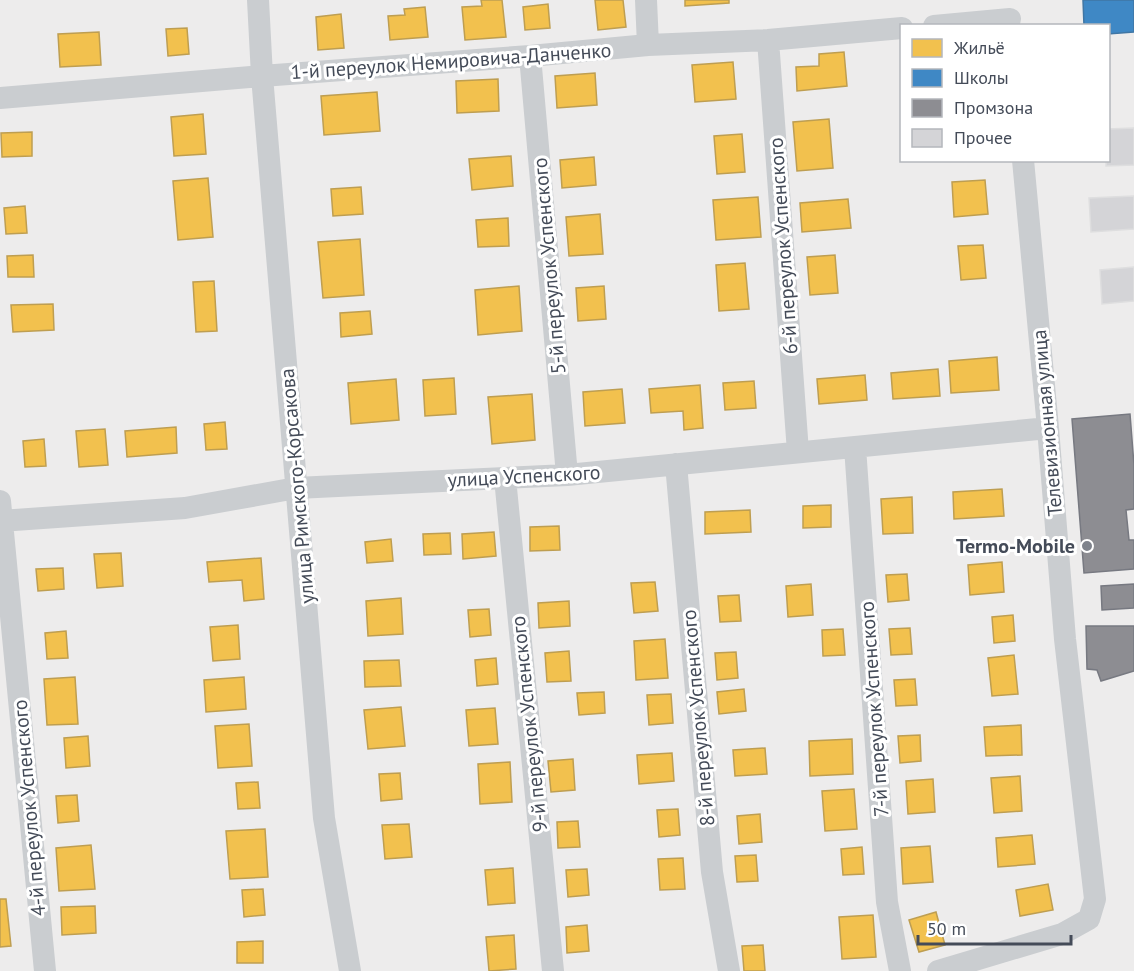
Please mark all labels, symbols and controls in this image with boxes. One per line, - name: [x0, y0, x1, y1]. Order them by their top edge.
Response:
- legend: [900, 24, 1110, 162]
- text: Жильё: [953, 36, 1005, 59]
- street label: 1-й переулок Немировича-Данченко: [290, 37, 612, 85]
- text: Школы: [954, 66, 1009, 89]
- text: Промзона: [954, 96, 1033, 119]
- text: Прочее: [954, 126, 1012, 149]
- street label: 6-й переулок Успенского: [762, 137, 804, 355]
- street label: 5-й переулок Успенского: [527, 157, 571, 375]
- street label: Телевизионная улица: [1026, 329, 1068, 517]
- street label: улица Римского-Корсакова: [274, 367, 320, 605]
- street label: улица Успенского: [447, 459, 601, 493]
- place label: Termo-Mobile: [956, 533, 1075, 559]
- marker: Termo-Mobile: [1080, 539, 1094, 553]
- street label: 7-й переулок Успенского: [853, 600, 895, 818]
- street label: 8-й переулок Успенского: [676, 609, 720, 827]
- street label: 9-й переулок Успенского: [505, 615, 553, 833]
- street label: 4-й переулок Успенского: [7, 699, 51, 917]
- scale bar: [918, 908, 1071, 946]
- text: 50 m: [927, 917, 966, 940]

